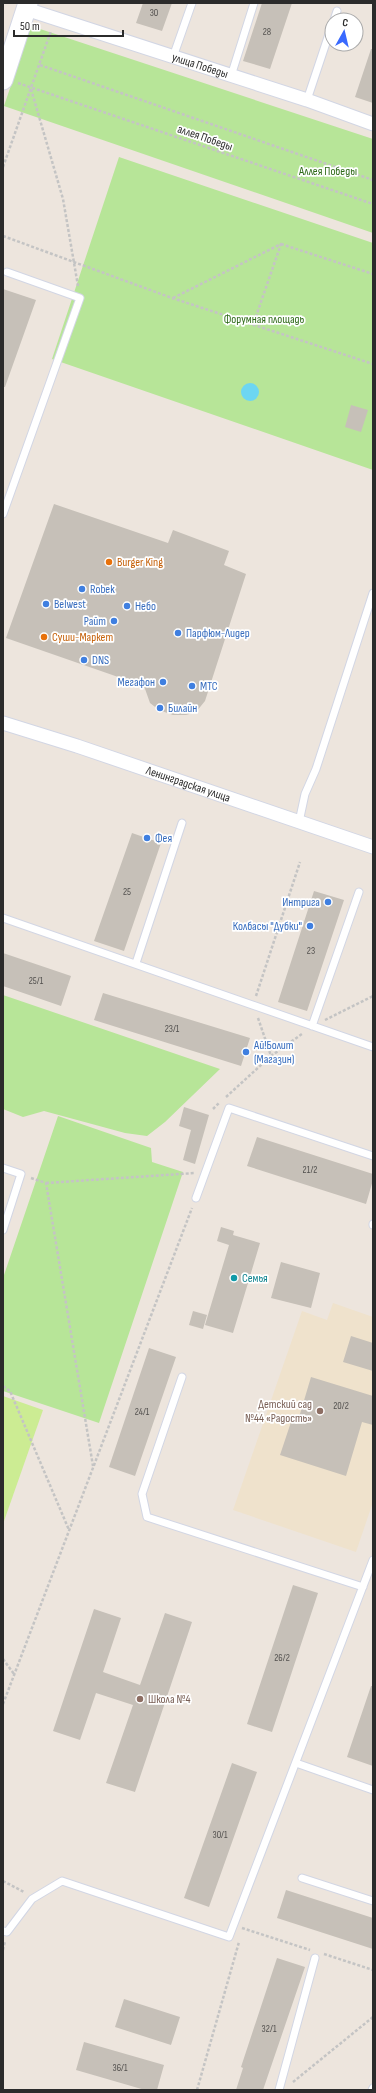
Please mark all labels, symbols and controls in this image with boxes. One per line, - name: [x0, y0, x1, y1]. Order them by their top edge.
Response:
- house number: 30: [150, 7, 158, 19]
- scale bar: [14, 12, 123, 38]
- north arrow: [324, 12, 364, 52]
- text: С: [342, 16, 349, 29]
- text: 50 m: [20, 19, 40, 34]
- house number: 28: [263, 26, 271, 38]
- street label: улица Победы: [170, 49, 230, 82]
- street label: аллея Победы: [175, 122, 235, 154]
- park label: Аллея Победы: [298, 164, 357, 179]
- park label: Форумная площадь: [224, 312, 305, 327]
- place label: Burger King: [117, 555, 163, 570]
- marker: Burger King: [104, 557, 114, 567]
- place label: Robek: [90, 582, 115, 597]
- marker: Robek: [77, 584, 87, 594]
- place label: Belwest: [54, 597, 86, 612]
- marker: Belwest: [41, 599, 51, 609]
- place label: Небо: [135, 599, 156, 614]
- marker: Небо: [122, 601, 132, 611]
- place label: Райт: [84, 614, 106, 629]
- marker: Райт: [109, 616, 119, 626]
- place label: Парфюм-Лидер: [186, 626, 250, 641]
- marker: Парфюм-Лидер: [173, 628, 183, 638]
- place label: Суши-Маркет: [52, 630, 113, 645]
- marker: Суши-Маркет: [39, 632, 49, 642]
- place label: DNS: [92, 653, 109, 668]
- marker: DNS: [79, 655, 89, 665]
- place label: Мегафон: [118, 675, 155, 690]
- marker: Мегафон: [158, 677, 168, 687]
- place label: МТС: [200, 679, 218, 694]
- marker: МТС: [187, 681, 197, 691]
- place label: Билайн: [168, 701, 197, 716]
- marker: Билайн: [155, 703, 165, 713]
- street label: Ленинградская улица: [143, 762, 233, 805]
- place label: Фея: [155, 831, 172, 846]
- marker: Фея: [142, 833, 152, 843]
- house number: 25: [123, 886, 131, 898]
- place label: Интрига: [282, 895, 320, 910]
- marker: Интрига: [323, 897, 333, 907]
- place label: Колбасы "Дубки": [233, 919, 302, 934]
- marker: Колбасы "Дубки": [305, 921, 315, 931]
- house number: 23: [307, 945, 315, 957]
- house number: 25/1: [29, 975, 44, 987]
- house number: 23/1: [165, 1023, 180, 1035]
- place label: Ай!Болит (Магазин): [253, 1038, 294, 1067]
- marker: Ай!Болит (Магазин): [241, 1047, 251, 1057]
- house number: 21/2: [303, 1164, 317, 1176]
- place label: Семья: [242, 1271, 268, 1286]
- marker: Семья: [229, 1273, 239, 1283]
- place label: Детский сад №44 «Радость»: [245, 1397, 312, 1426]
- house number: 20/2: [333, 1400, 349, 1412]
- house number: 24/1: [135, 1406, 150, 1418]
- marker: Детский сад №44 «Радость»: [315, 1406, 325, 1416]
- house number: 26/2: [274, 1652, 290, 1664]
- place label: Школа №4: [148, 1692, 191, 1707]
- marker: Школа №4: [135, 1694, 145, 1704]
- house number: 30/1: [212, 1829, 228, 1841]
- house number: 32/1: [262, 2023, 277, 2035]
- house number: 36/1: [113, 2062, 128, 2074]

